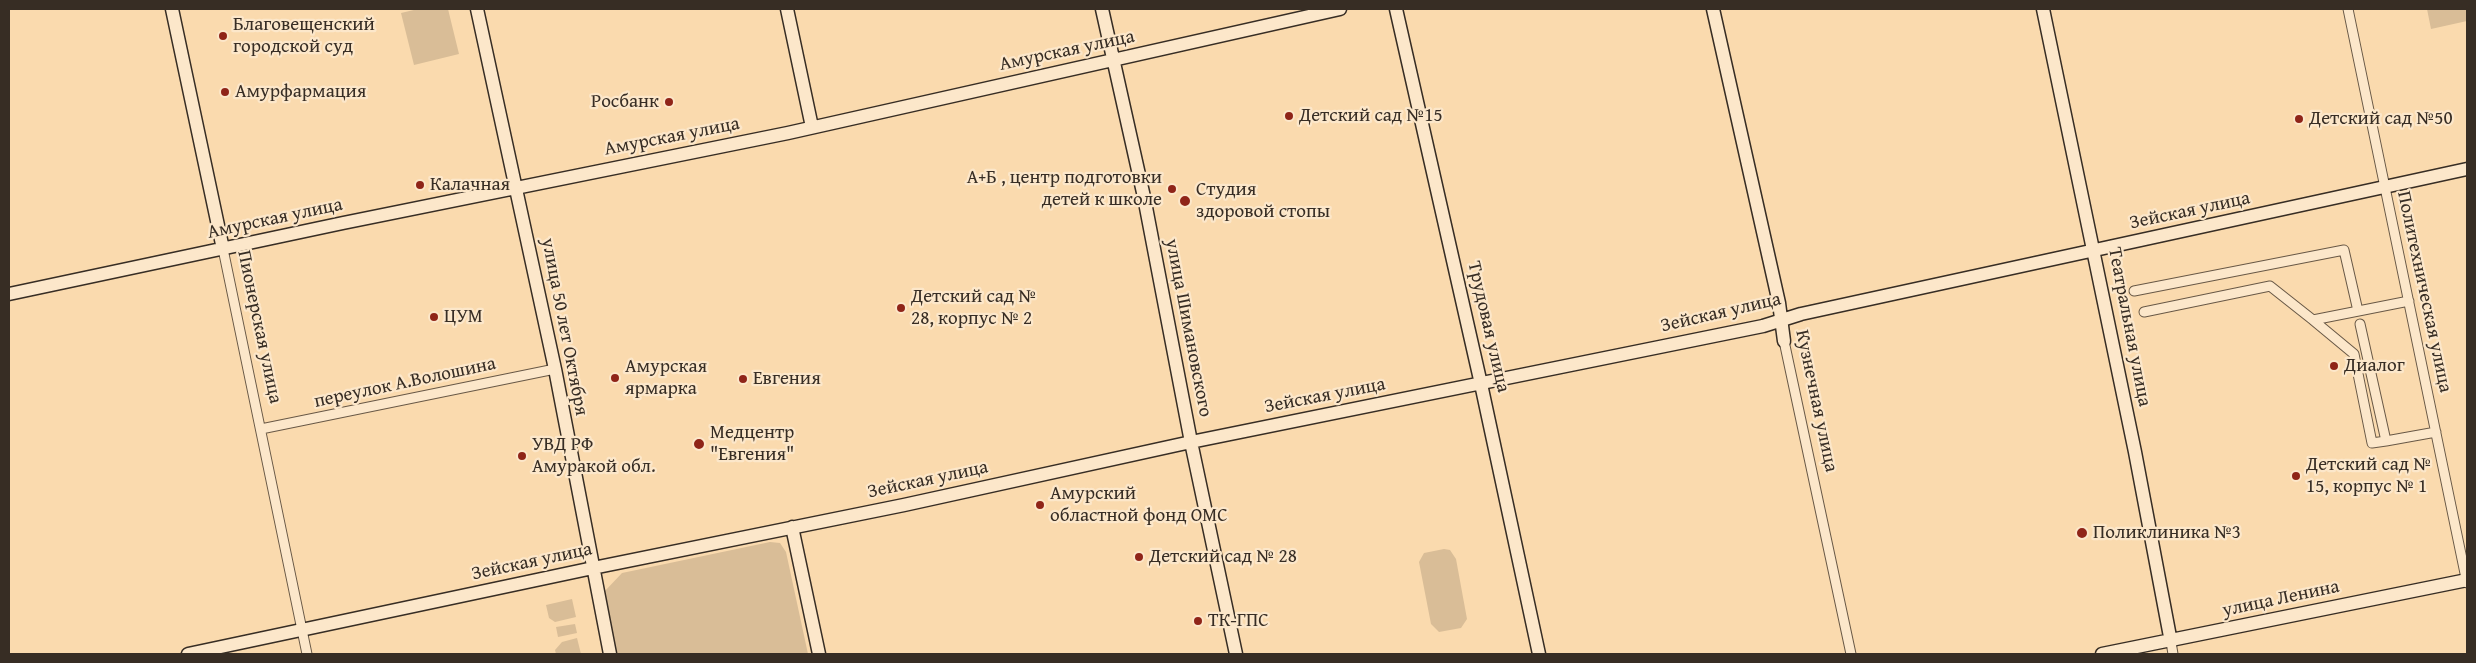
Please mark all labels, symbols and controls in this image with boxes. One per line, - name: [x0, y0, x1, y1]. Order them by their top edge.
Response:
- place label: Благовещенский городской суд: [233, 14, 375, 58]
- street label: Амурская улица: [997, 26, 1137, 76]
- marker: Благовещенский городской суд: [217, 30, 229, 42]
- place label: Амурфармация: [235, 81, 366, 103]
- marker: Амурфармация: [219, 86, 231, 98]
- place label: Росбанк: [591, 91, 659, 113]
- marker: Росбанк: [663, 96, 675, 108]
- place label: Детский сад №15: [1299, 105, 1443, 127]
- place label: Детский сад №50: [2309, 108, 2453, 130]
- marker: Детский сад №15: [1283, 110, 1295, 122]
- street label: Амурская улица: [602, 113, 742, 161]
- marker: Детский сад №50: [2293, 113, 2305, 125]
- place label: А+Б , центр подготовки детей к школе: [967, 167, 1162, 211]
- place label: Калачная: [430, 174, 510, 196]
- marker: Калачная: [414, 179, 426, 191]
- place label: Студия здоровой стопы: [1196, 179, 1330, 223]
- marker: А+Б , центр подготовки детей к школе: [1166, 183, 1178, 195]
- street label: Зейская улица: [2128, 187, 2252, 235]
- street label: Политехническая улица: [2391, 189, 2457, 395]
- street label: Амурская улица: [205, 194, 345, 244]
- marker: Студия здоровой стопы: [1178, 194, 1192, 208]
- street label: улица 50 лет Октября: [536, 236, 592, 418]
- street label: улица Шимановского: [1160, 237, 1216, 419]
- street label: Театральная улица: [2102, 245, 2156, 409]
- street label: Пионерская улица: [232, 248, 286, 406]
- street label: Трудовая улица: [1462, 259, 1514, 395]
- place label: Детский сад № 28, корпус № 2: [911, 286, 1036, 330]
- street label: Зейская улица: [1659, 288, 1783, 338]
- marker: Детский сад № 28, корпус № 2: [895, 302, 907, 314]
- place label: ЦУМ: [444, 306, 483, 328]
- marker: ЦУМ: [428, 311, 440, 323]
- street label: Кузнечная улица: [1790, 328, 1842, 474]
- street label: переулок А.Волошина: [312, 353, 498, 413]
- place label: Диалог: [2344, 355, 2405, 377]
- place label: Амурская ярмарка: [625, 356, 707, 400]
- marker: Диалог: [2328, 360, 2340, 372]
- place label: Евгения: [753, 368, 821, 390]
- marker: Амурская ярмарка: [609, 372, 621, 384]
- marker: Евгения: [737, 373, 749, 385]
- street label: Зейская улица: [1263, 373, 1387, 419]
- place label: Медцентр "Евгения": [710, 422, 794, 466]
- place label: УВД РФ Амуракой обл.: [532, 434, 656, 478]
- marker: Медцентр "Евгения": [692, 437, 706, 451]
- marker: УВД РФ Амуракой обл.: [516, 450, 528, 462]
- place label: Детский сад № 15, корпус № 1: [2306, 454, 2431, 498]
- street label: Зейская улица: [866, 456, 990, 504]
- marker: Детский сад № 15, корпус № 1: [2290, 470, 2302, 482]
- place label: Амурский областной фонд ОМС: [1050, 483, 1227, 527]
- marker: Амурский областной фонд ОМС: [1034, 499, 1046, 511]
- place label: Поликлиника №3: [2093, 522, 2241, 544]
- marker: Поликлиника №3: [2075, 526, 2089, 540]
- street label: Зейская улица: [470, 538, 594, 586]
- place label: Детский сад № 28: [1149, 546, 1297, 568]
- marker: Детский сад № 28: [1133, 551, 1145, 563]
- street label: улица Ленина: [2221, 575, 2341, 623]
- place label: ТК-ГПС: [1208, 610, 1269, 632]
- marker: ТК-ГПС: [1192, 615, 1204, 627]

